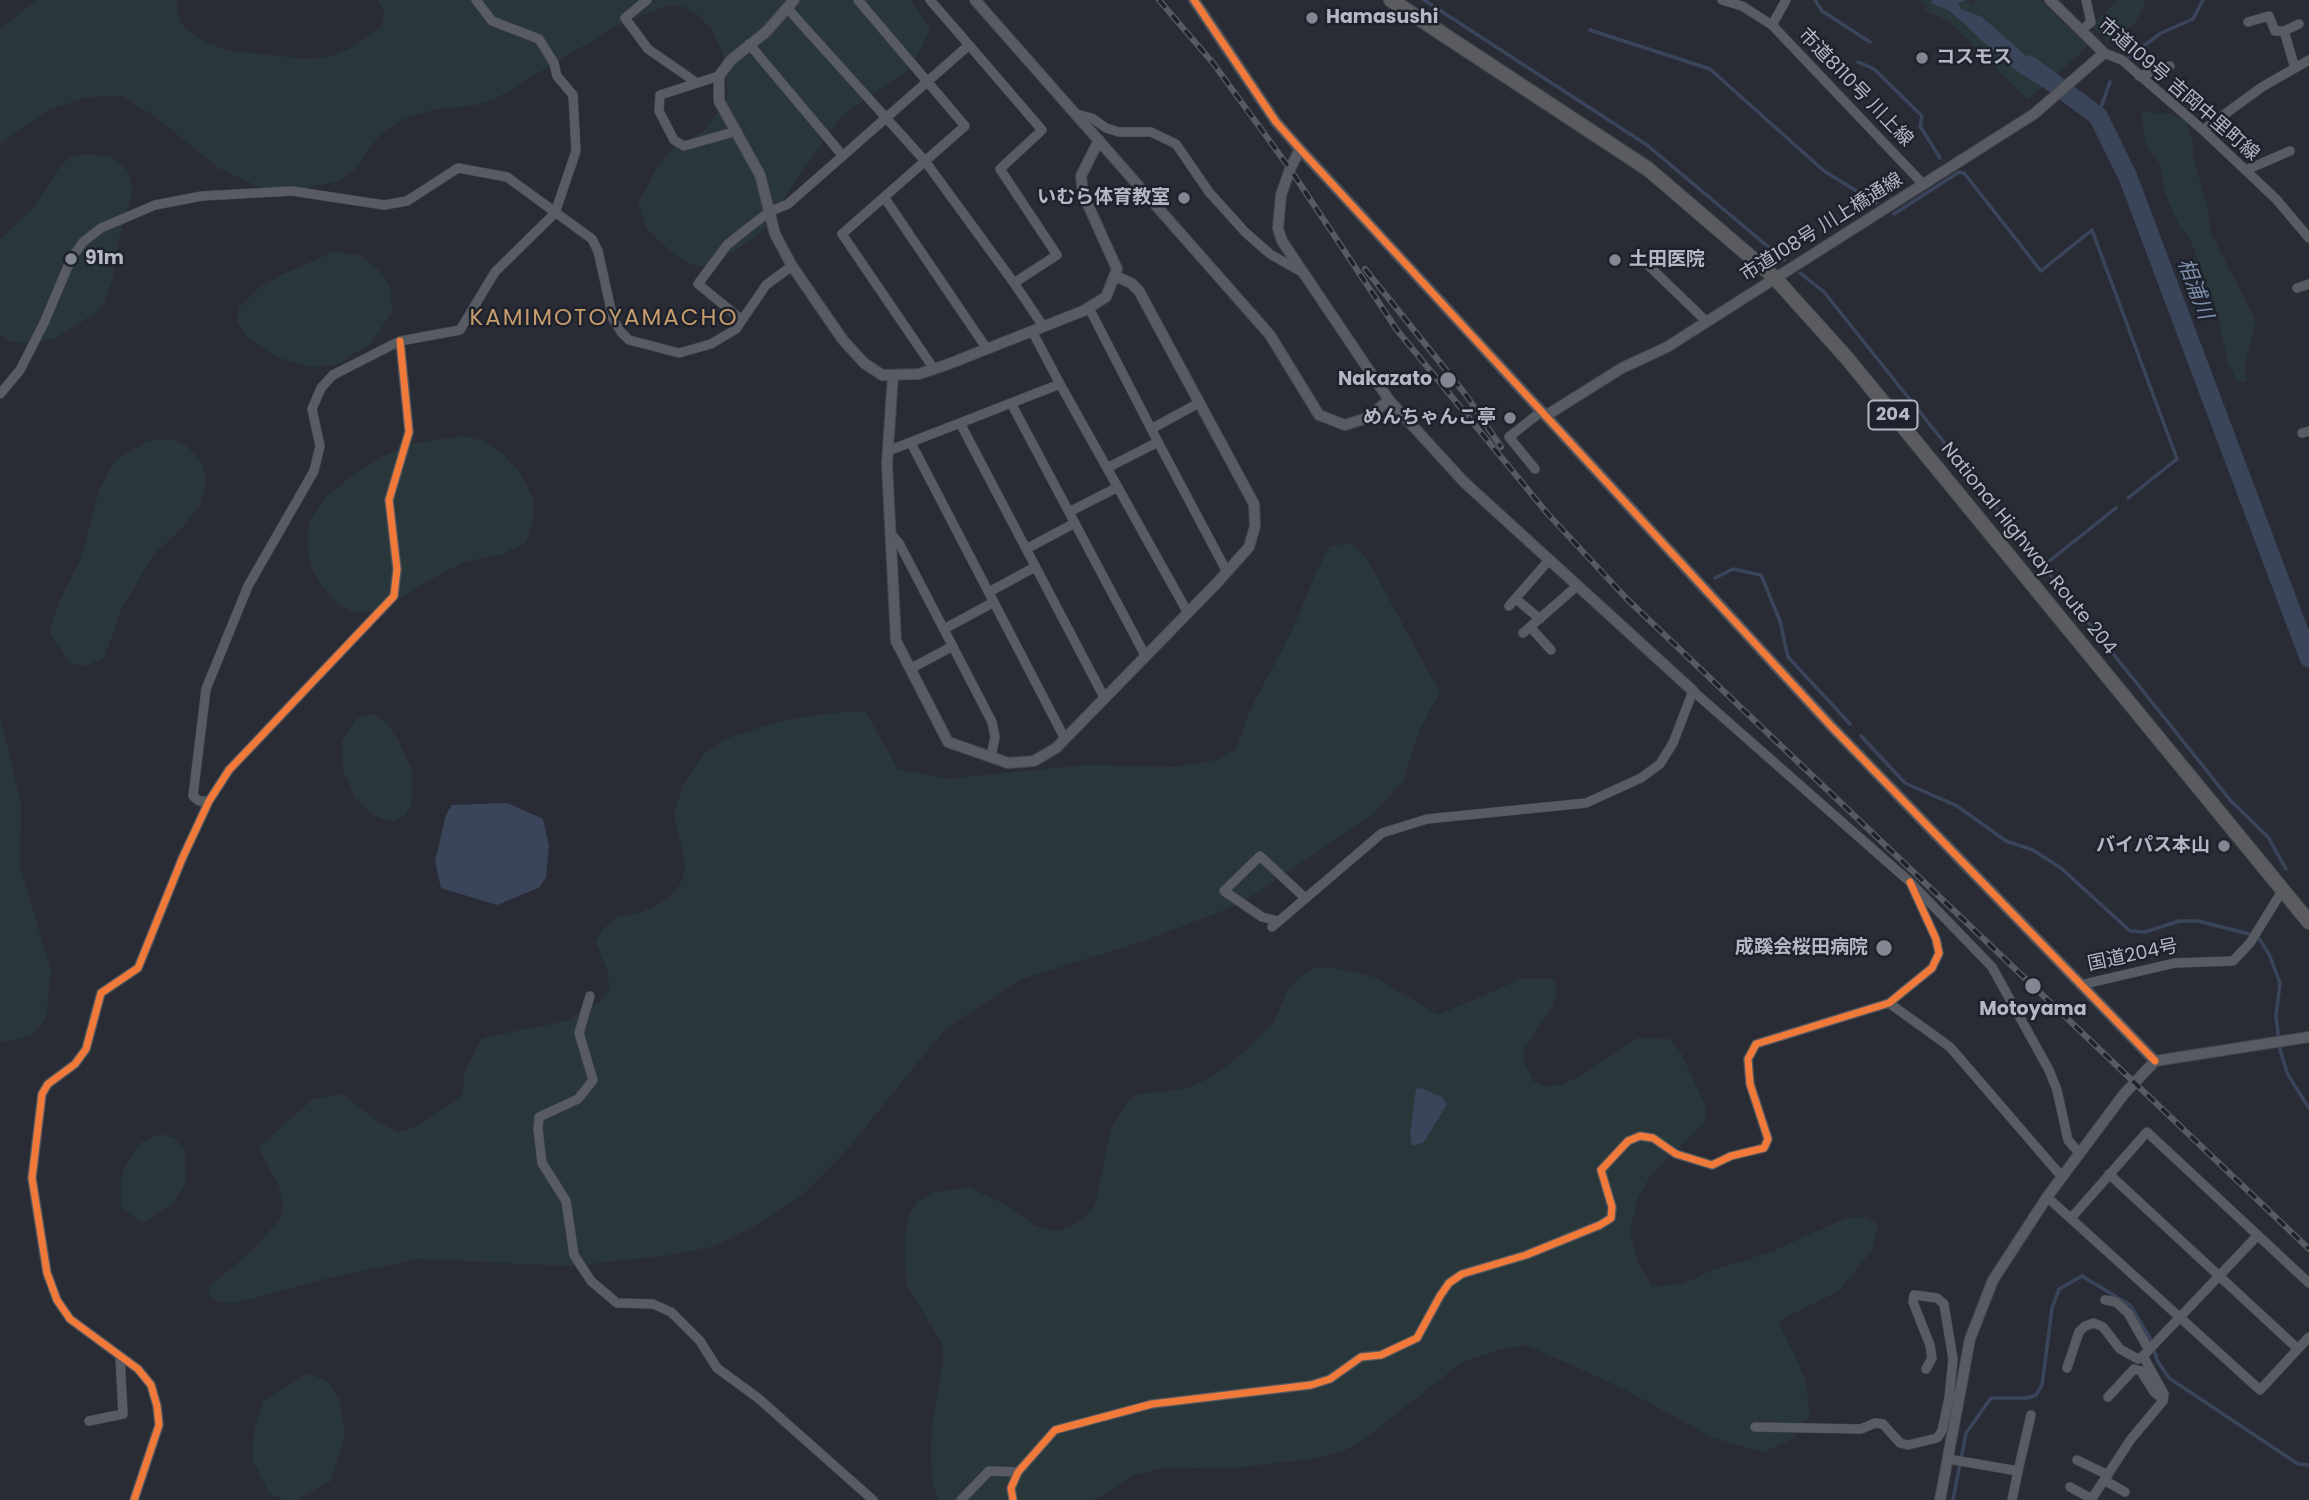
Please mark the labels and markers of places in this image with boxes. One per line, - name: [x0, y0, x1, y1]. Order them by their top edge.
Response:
- place label: Hamasushi: [1326, 7, 1438, 29]
- marker: Hamasushi: [1304, 10, 1320, 26]
- place label: コスモス: [1936, 47, 2012, 69]
- marker: コスモス: [1914, 50, 1930, 66]
- place label: いむら体育教室: [1037, 187, 1170, 209]
- marker: いむら体育教室: [1176, 190, 1192, 206]
- place label: 91m: [85, 248, 124, 270]
- place label: 土田医院: [1629, 249, 1705, 271]
- marker: 91m: [63, 251, 79, 267]
- marker: 土田医院: [1607, 252, 1623, 268]
- place label: Nakazato: [1338, 369, 1432, 391]
- marker: Nakazato: [1438, 370, 1458, 390]
- place label: めんちゃんこ亭: [1363, 407, 1496, 429]
- marker: めんちゃんこ亭: [1502, 410, 1518, 426]
- place label: バイパス本山: [2096, 835, 2210, 857]
- marker: バイパス本山: [2216, 838, 2232, 854]
- place label: 成蹊会桜田病院: [1735, 937, 1868, 959]
- marker: 成蹊会桜田病院: [1874, 938, 1894, 958]
- marker: Motoyama: [2023, 976, 2043, 996]
- place label: Motoyama: [1979, 999, 2087, 1021]

